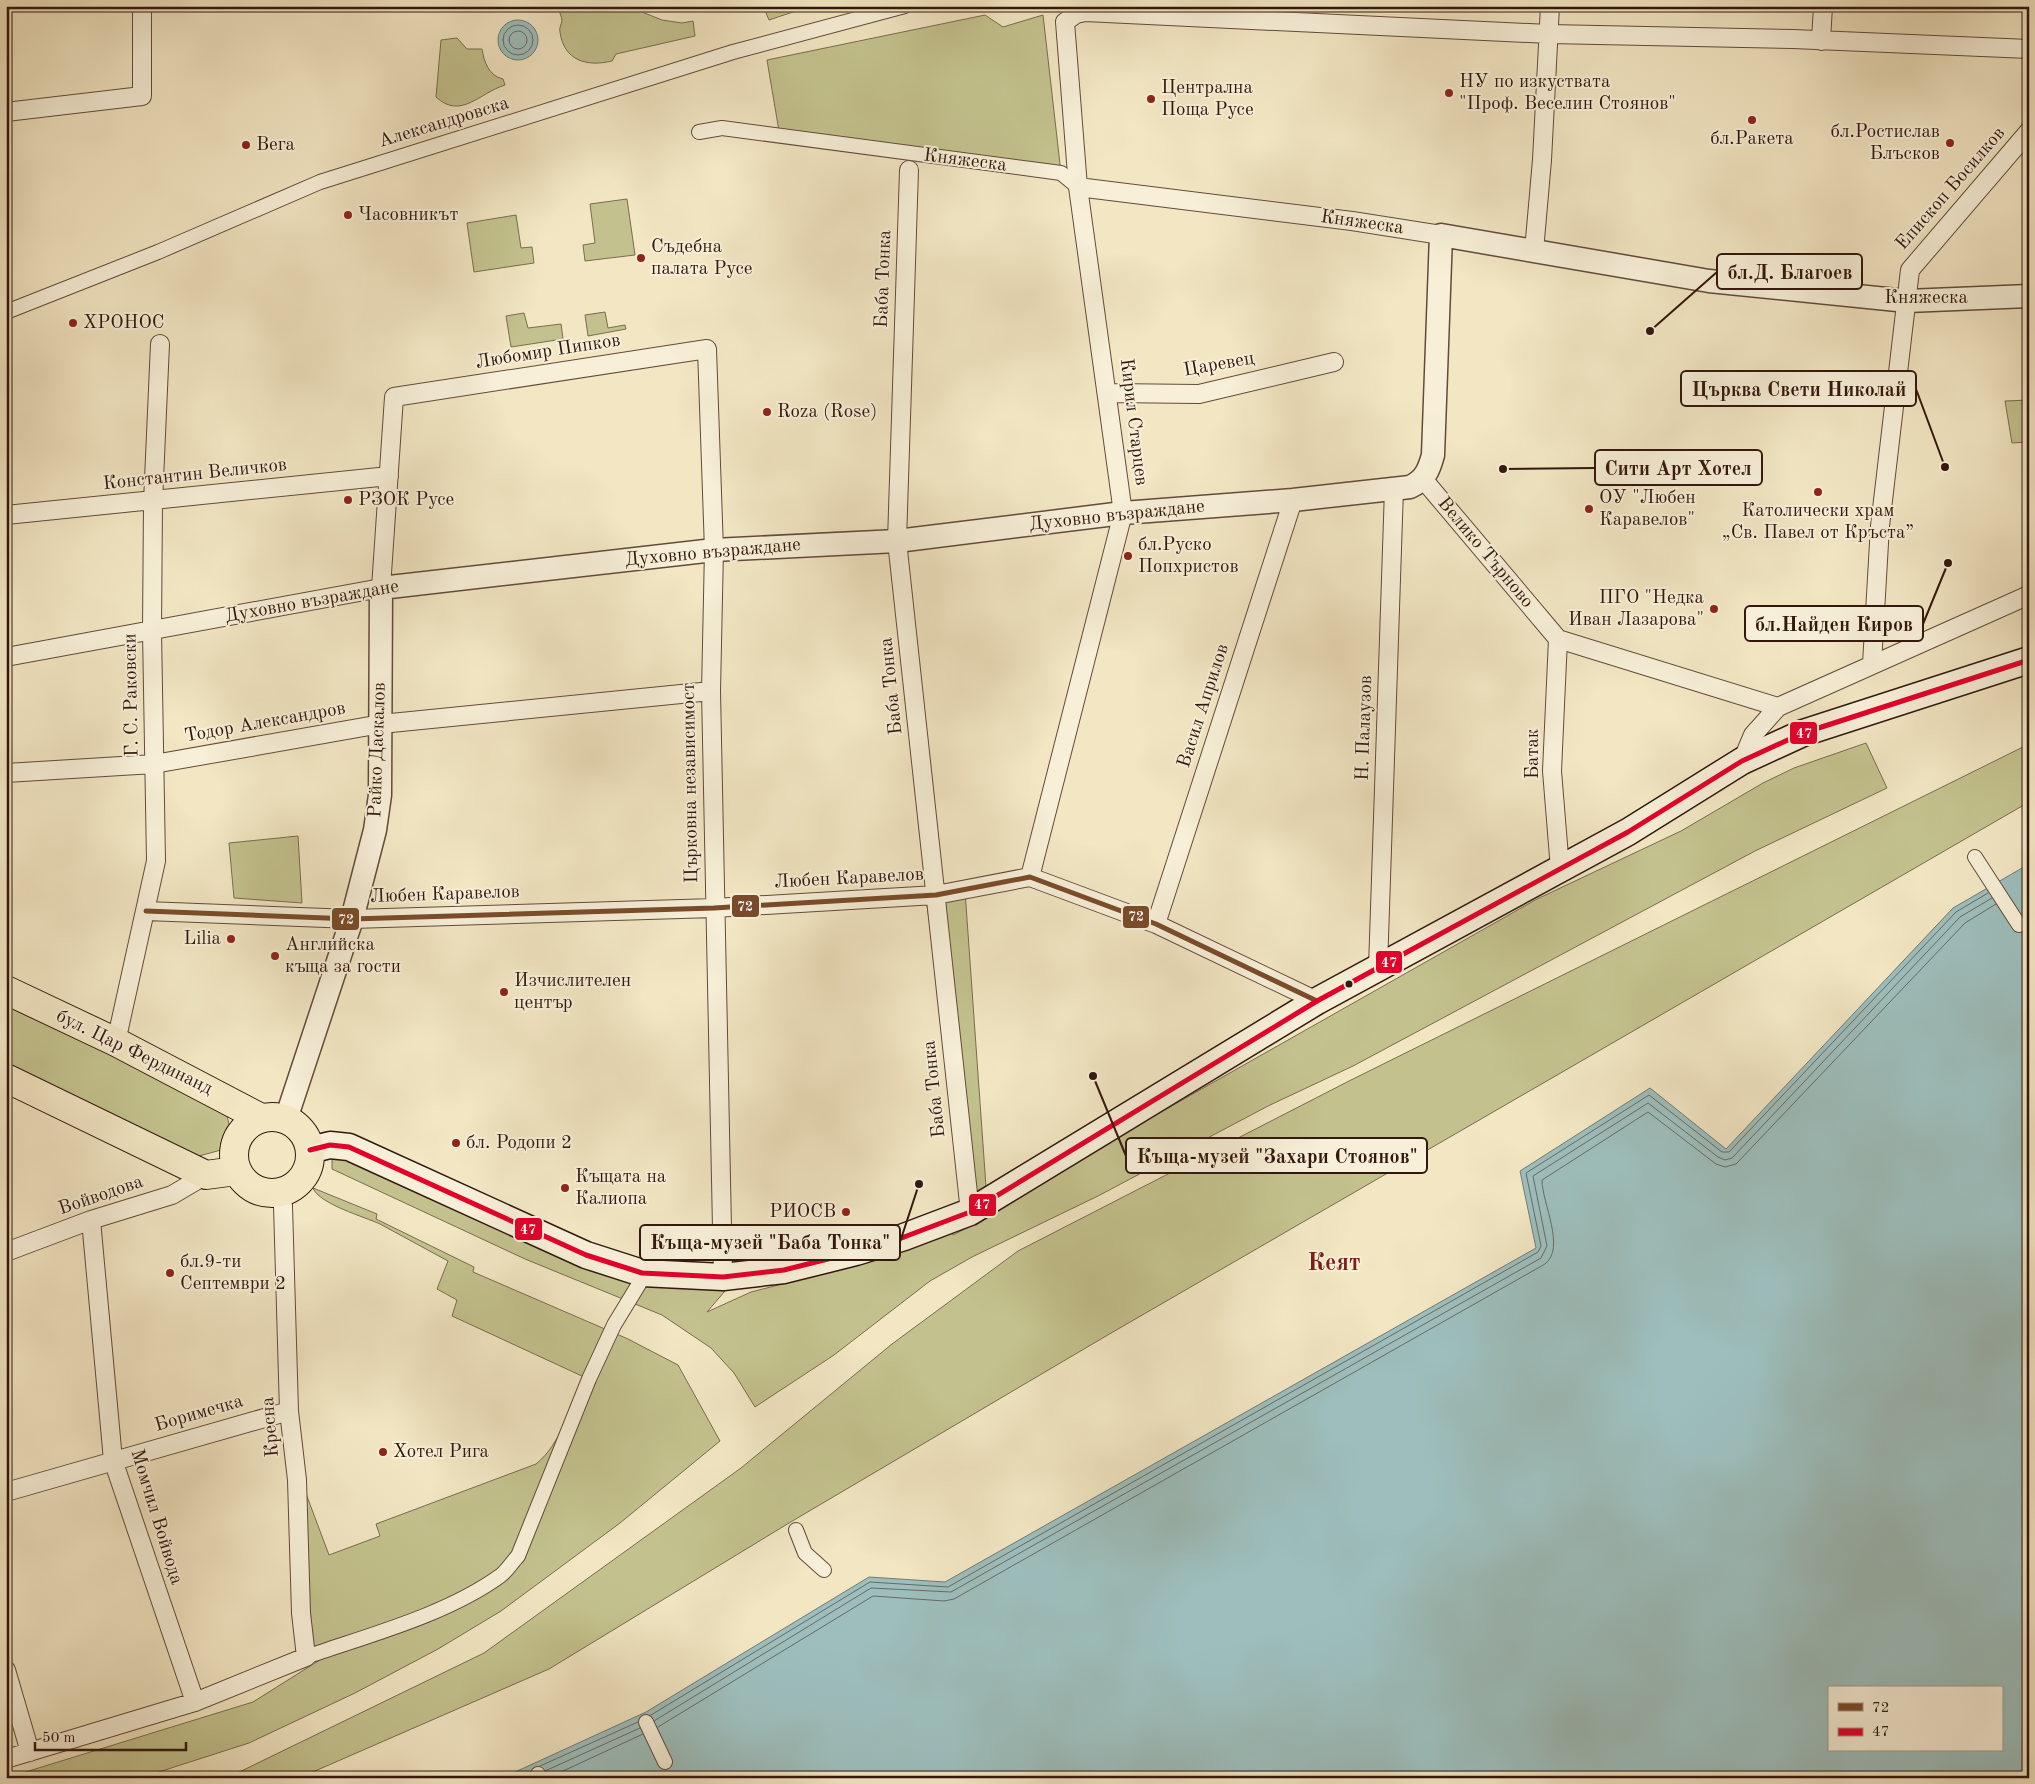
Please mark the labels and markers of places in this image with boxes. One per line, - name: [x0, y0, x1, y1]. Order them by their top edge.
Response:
- place label: НУ по изкуствата "Проф. Веселин Стоянов": [1459, 73, 1676, 114]
- place label: Централна Поща Русе: [1161, 79, 1254, 120]
- marker: НУ по изкуствата "Проф. Веселин Стоянов": [1443, 87, 1455, 99]
- marker: Централна Поща Русе: [1145, 93, 1157, 105]
- marker: бл.Ракета: [1746, 114, 1758, 126]
- place label: бл.Ростислав Блъсков: [1831, 123, 1940, 164]
- place label: бл.Ракета: [1710, 130, 1794, 149]
- place label: Вега: [256, 136, 296, 155]
- marker: бл.Ростислав Блъсков: [1944, 137, 1956, 149]
- marker: Вега: [240, 139, 252, 151]
- place label: Часовникът: [358, 206, 458, 225]
- marker: Часовникът: [342, 209, 354, 221]
- place label: Съдебна палата Русе: [651, 238, 753, 279]
- marker: Съдебна палата Русе: [635, 252, 647, 264]
- callout: бл.Д. Благоев: [1717, 254, 1862, 289]
- place label: XPOHOC: [83, 314, 164, 333]
- marker: XPOHOC: [67, 317, 79, 329]
- callout: Църква Свети Николай: [1681, 371, 1916, 406]
- place label: Roza (Rose): [777, 402, 877, 422]
- marker: Roza (Rose): [761, 406, 773, 418]
- callout: Сити Арт Хотел: [1595, 450, 1762, 485]
- marker: Католически храм „Св. Павел от Кръста”: [1812, 486, 1824, 498]
- place label: ОУ "Любен Каравелов": [1599, 489, 1696, 530]
- place label: РЗОК Русе: [358, 491, 454, 510]
- marker: РЗОК Русе: [342, 494, 354, 506]
- place label: Католически храм „Св. Павел от Кръста”: [1722, 502, 1914, 543]
- marker: ОУ "Любен Каравелов": [1583, 503, 1595, 515]
- place label: бл.Руско Попхристов: [1138, 536, 1239, 577]
- marker: бл.Руско Попхристов: [1122, 550, 1134, 562]
- place label: ПГО "Недка Иван Лазарова": [1568, 589, 1705, 630]
- marker: ПГО "Недка Иван Лазарова": [1708, 603, 1720, 615]
- callout: бл.Найден Киров: [1745, 606, 1923, 641]
- place label: Lilia: [183, 930, 222, 949]
- marker: Lilia: [225, 933, 237, 945]
- place label: Aнглийска къща за гости: [285, 936, 401, 977]
- marker: Aнглийска къща за гости: [269, 950, 281, 962]
- place label: Изчислителен център: [514, 972, 631, 1013]
- unlabelled marker: [1344, 979, 1354, 989]
- marker: Изчислителен център: [498, 986, 510, 998]
- place label: бл. Родопи 2: [466, 1134, 572, 1153]
- marker: бл. Родопи 2: [450, 1137, 462, 1149]
- callout: Къща-музей "Захари Стоянов": [1126, 1138, 1427, 1173]
- place label: Къщата на Калиопа: [575, 1168, 667, 1209]
- marker: Къщата на Калиопа: [559, 1182, 571, 1194]
- place label: РИОСВ: [769, 1203, 836, 1222]
- marker: РИОСВ: [840, 1206, 852, 1218]
- callout: Къща-музей "Баба Тонка": [640, 1225, 900, 1260]
- place label: бл.9-ти Септември 2: [180, 1253, 286, 1294]
- marker: бл.9-ти Септември 2: [164, 1267, 176, 1279]
- place label: Хотел Рига: [393, 1443, 490, 1462]
- marker: Хотел Рига: [377, 1446, 389, 1458]

